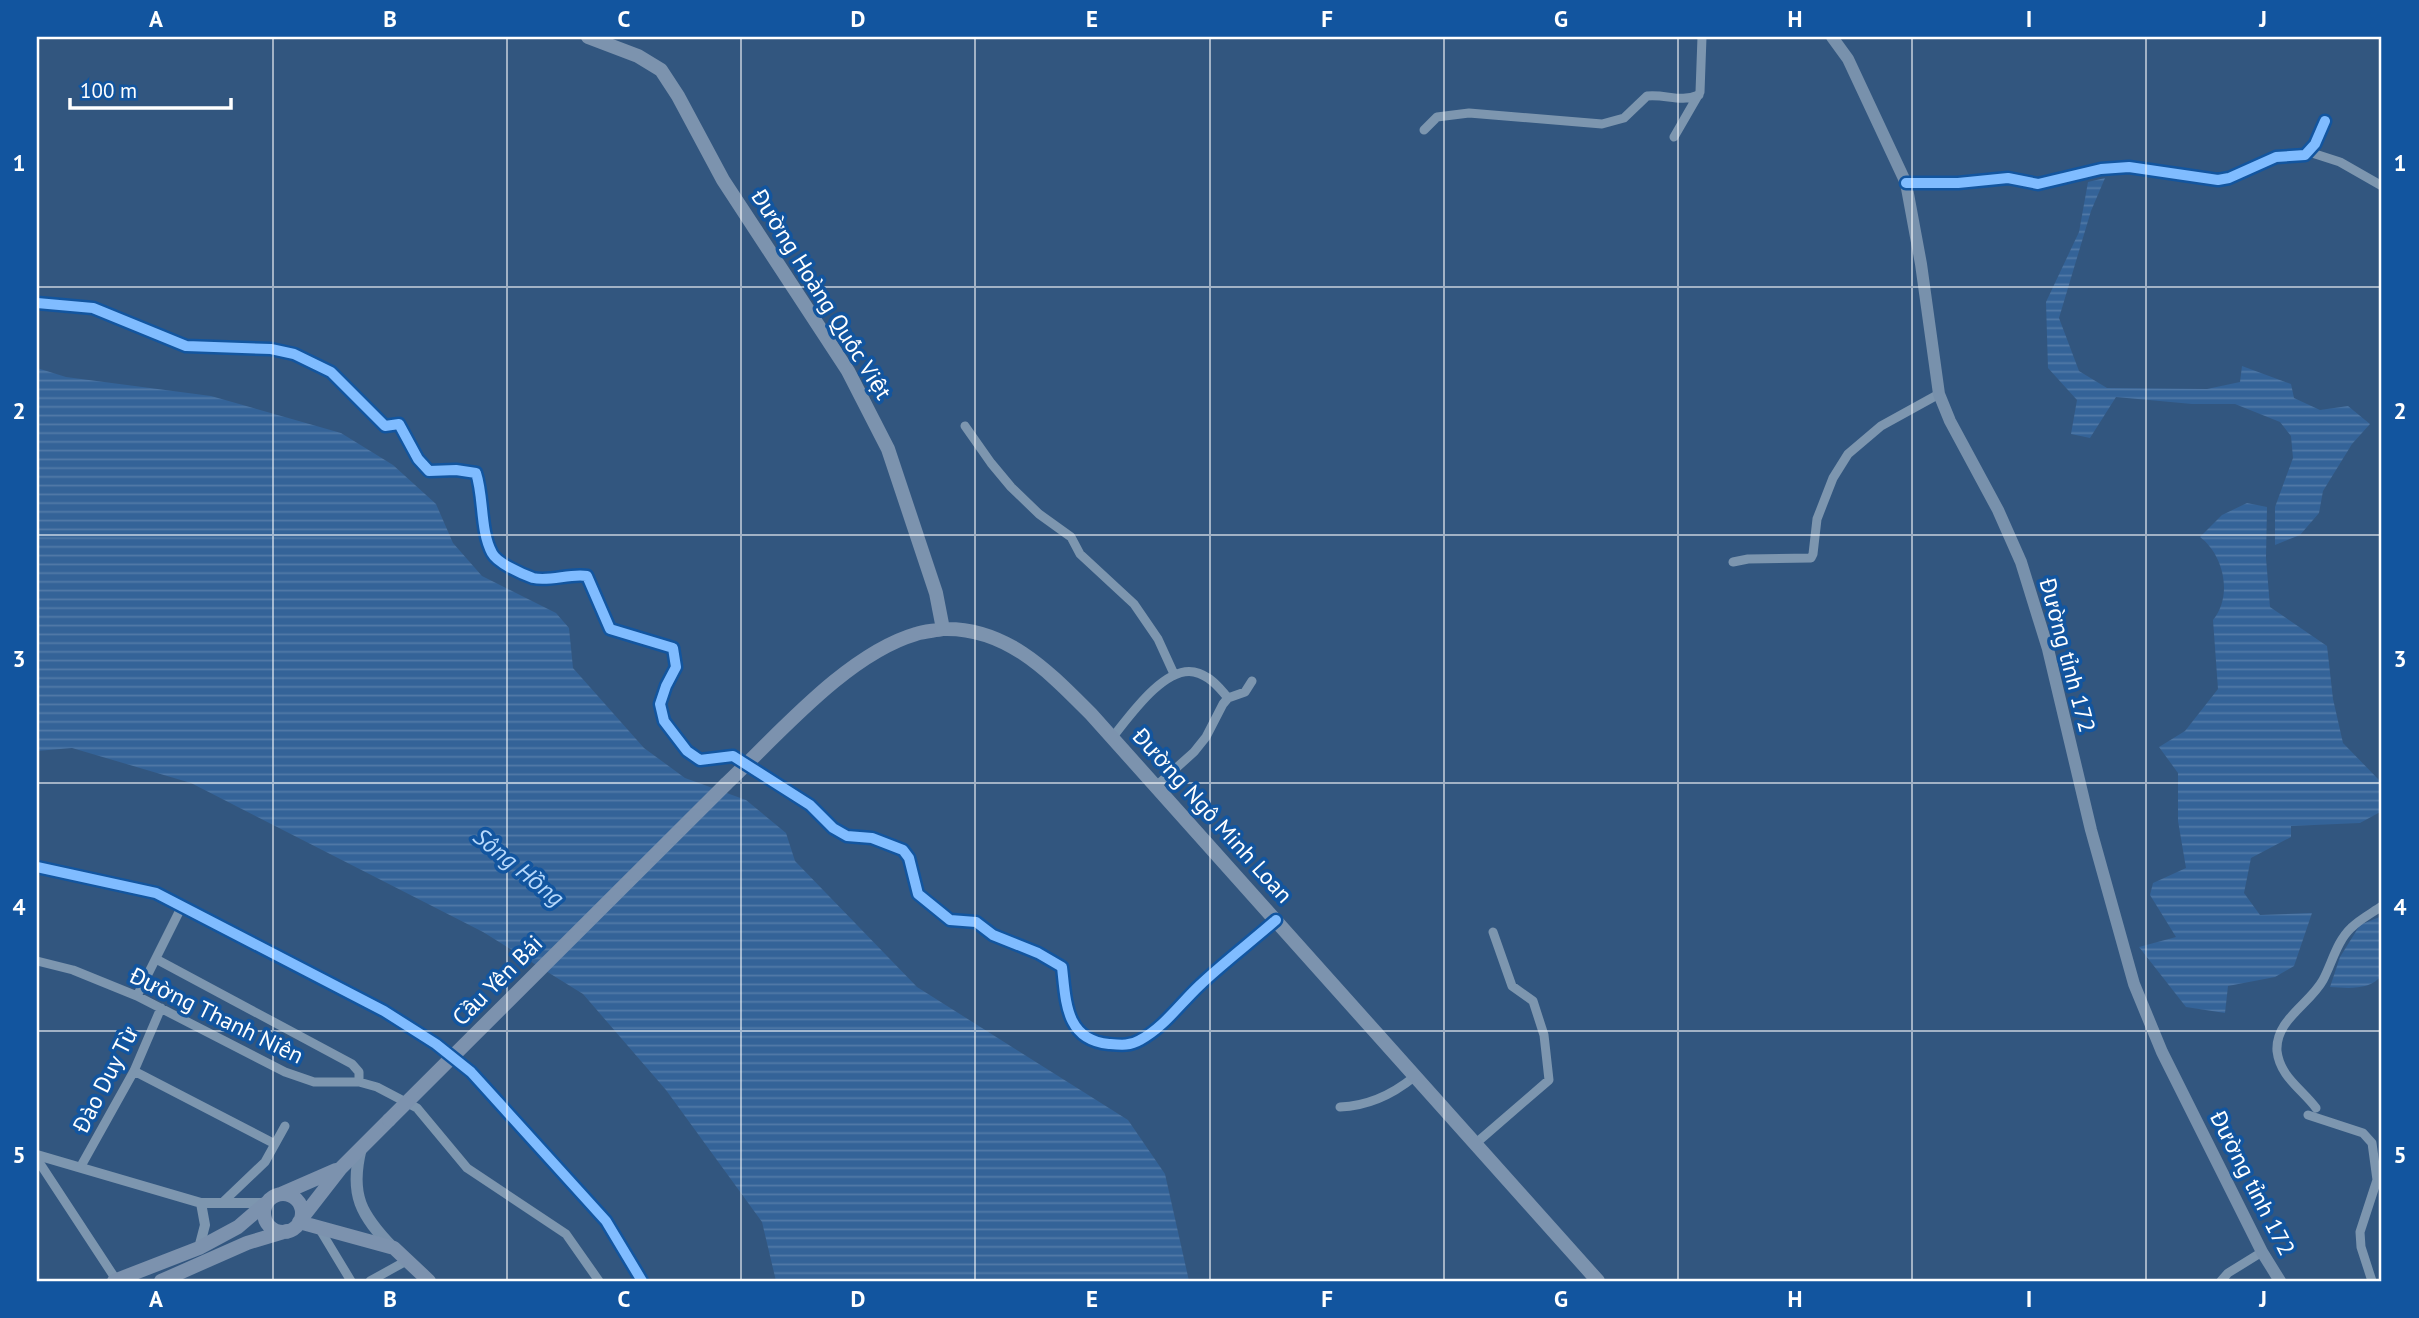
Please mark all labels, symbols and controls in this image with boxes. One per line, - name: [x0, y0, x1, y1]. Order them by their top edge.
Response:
- text: A: [149, 4, 163, 33]
- text: B: [383, 4, 397, 33]
- text: C: [618, 4, 631, 33]
- text: D: [851, 4, 865, 33]
- text: E: [1086, 4, 1098, 33]
- text: F: [1321, 4, 1333, 33]
- text: G: [1554, 4, 1568, 33]
- text: H: [1788, 4, 1802, 33]
- text: I: [2026, 4, 2032, 33]
- text: J: [2258, 4, 2267, 33]
- scale bar: [70, 66, 231, 110]
- text: 100 m: [80, 77, 137, 104]
- text: 1: [12, 148, 26, 177]
- text: 1: [2393, 148, 2407, 177]
- street label: Đường Hoàng Quốc Việt: [745, 183, 899, 405]
- text: 2: [12, 396, 26, 425]
- text: 2: [2393, 396, 2407, 425]
- street label: Đường tỉnh 172: [2033, 574, 2103, 735]
- text: 3: [12, 644, 26, 673]
- text: 3: [2393, 644, 2407, 673]
- street label: Đường Ngô Minh Loan: [1126, 721, 1299, 908]
- water label: Sông Hồng: [467, 821, 571, 913]
- text: 4: [12, 892, 26, 921]
- text: 4: [2393, 892, 2407, 921]
- street label: Cầu Yên Bái: [446, 929, 548, 1031]
- street label: Đường Thanh Niên: [124, 960, 309, 1070]
- street label: Đào Duy Từ: [65, 1021, 144, 1138]
- street label: Đường tỉnh 172: [2204, 1105, 2302, 1260]
- text: 5: [12, 1140, 26, 1169]
- text: 5: [2393, 1140, 2407, 1169]
- text: A: [149, 1284, 163, 1313]
- text: B: [383, 1284, 397, 1313]
- text: C: [618, 1284, 631, 1313]
- text: D: [851, 1284, 865, 1313]
- text: E: [1086, 1284, 1098, 1313]
- text: F: [1321, 1284, 1333, 1313]
- text: G: [1554, 1284, 1568, 1313]
- text: H: [1788, 1284, 1802, 1313]
- text: I: [2026, 1284, 2032, 1313]
- text: J: [2258, 1284, 2267, 1313]

